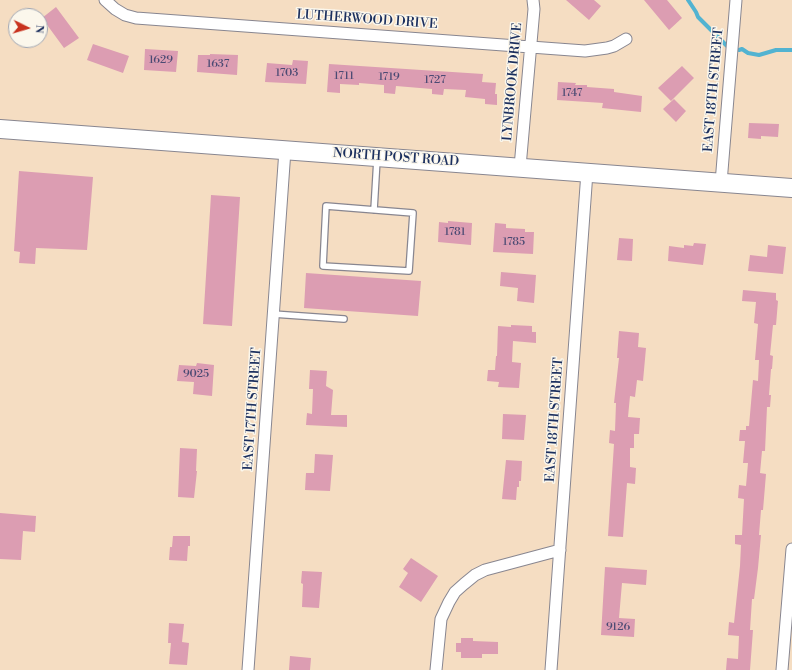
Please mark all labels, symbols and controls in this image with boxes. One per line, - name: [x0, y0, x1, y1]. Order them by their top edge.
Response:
- street label: LUTHERWOOD DRIVE: [296, 7, 438, 33]
- north arrow: [8, 8, 48, 48]
- street label: LYNBROOK DRIVE: [500, 22, 526, 142]
- text: N: [32, 24, 46, 34]
- street label: EAST 18TH STREET: [701, 27, 727, 153]
- house number: 1629: [149, 53, 173, 67]
- house number: 1637: [207, 57, 229, 71]
- house number: 1703: [276, 66, 298, 80]
- house number: 1711: [334, 69, 354, 83]
- house number: 1719: [378, 70, 400, 84]
- house number: 1727: [424, 73, 446, 87]
- house number: 1747: [562, 86, 582, 100]
- street label: NORTH POST ROAD: [332, 146, 460, 170]
- house number: 1781: [445, 225, 465, 239]
- house number: 1785: [503, 235, 525, 249]
- street label: EAST 17TH STREET: [241, 347, 265, 471]
- street label: EAST 18TH STREET: [543, 357, 567, 483]
- house number: 9025: [183, 367, 209, 381]
- house number: 9126: [606, 620, 630, 634]

